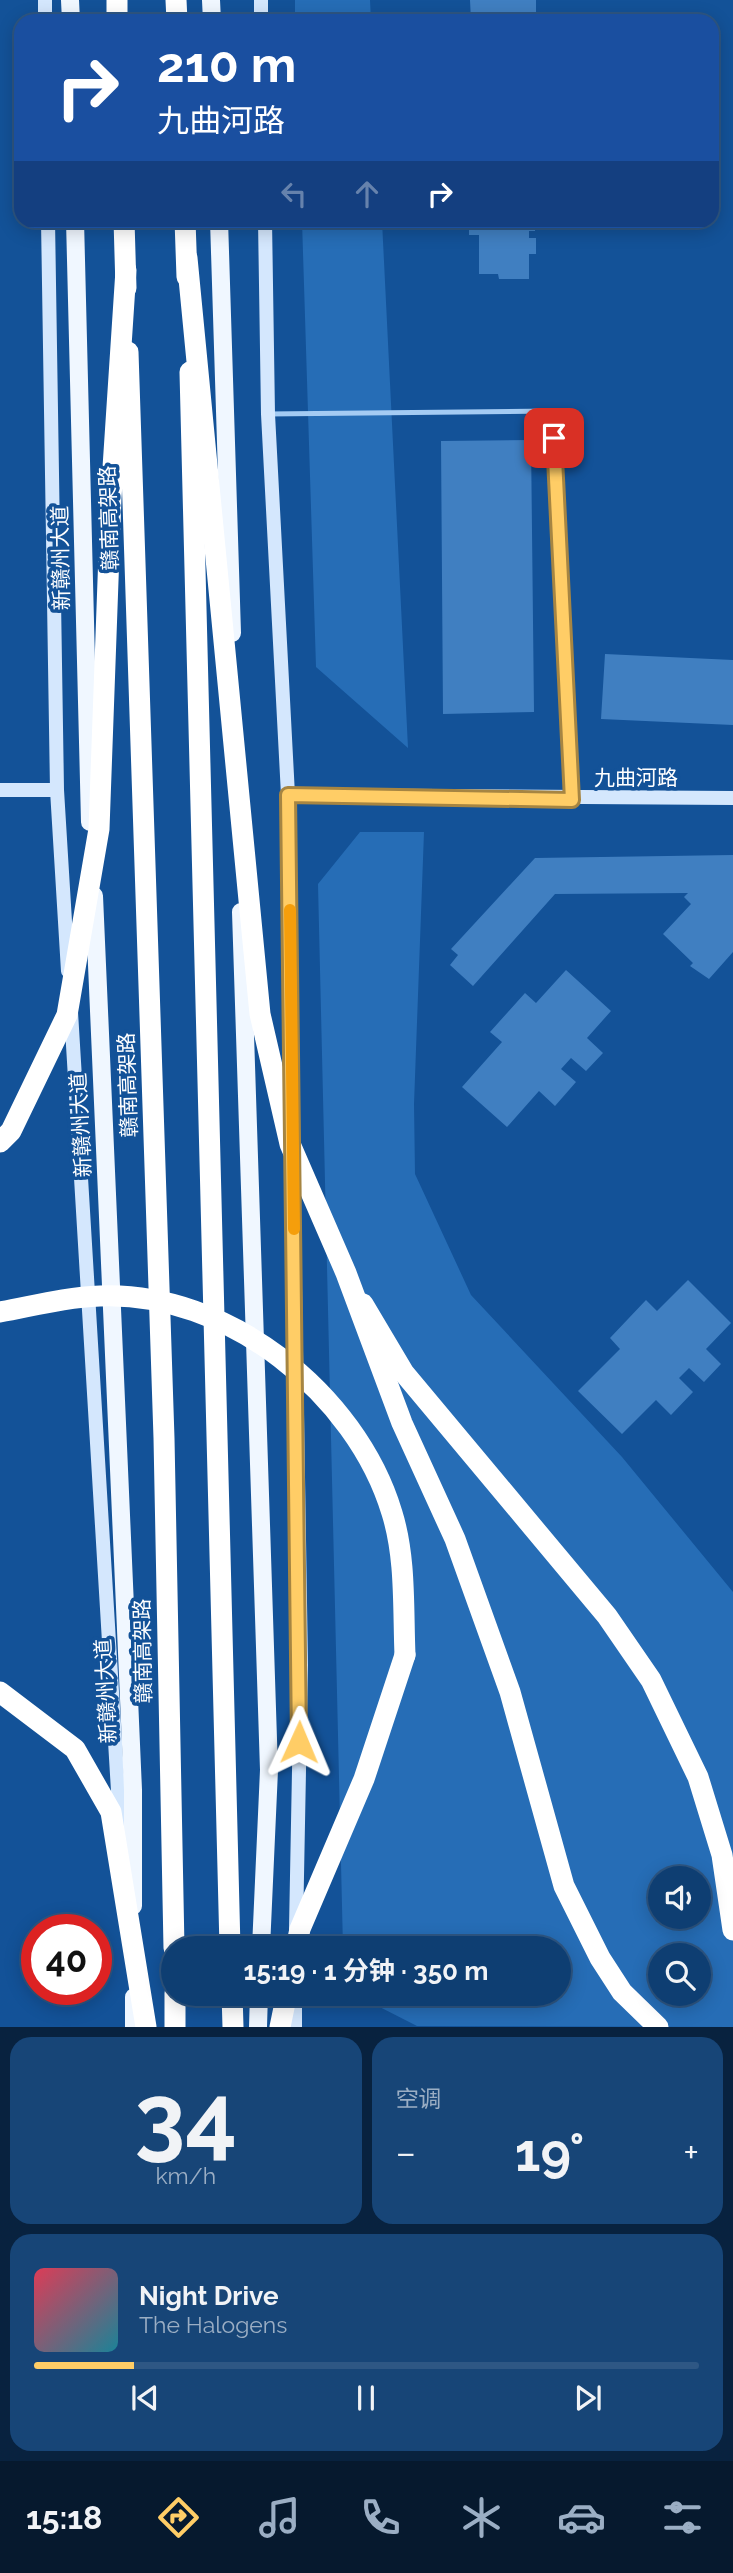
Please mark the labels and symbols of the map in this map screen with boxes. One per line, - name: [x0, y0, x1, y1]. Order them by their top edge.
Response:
- pin: [524, 408, 584, 468]
- street label: 赣南高架路: [94, 465, 123, 571]
- street label: 新赣州大道: [47, 505, 74, 611]
- street label: 九曲河路: [594, 765, 678, 790]
- street label: 赣南高架路: [113, 1032, 142, 1138]
- street label: 新赣州大道: [65, 1072, 96, 1178]
- street label: 赣南高架路: [129, 1598, 156, 1704]
- street label: 新赣州大道: [90, 1638, 121, 1744]
- position arrow: [262, 1705, 336, 1779]
- speed limit sign: 40: [21, 1914, 112, 2005]

